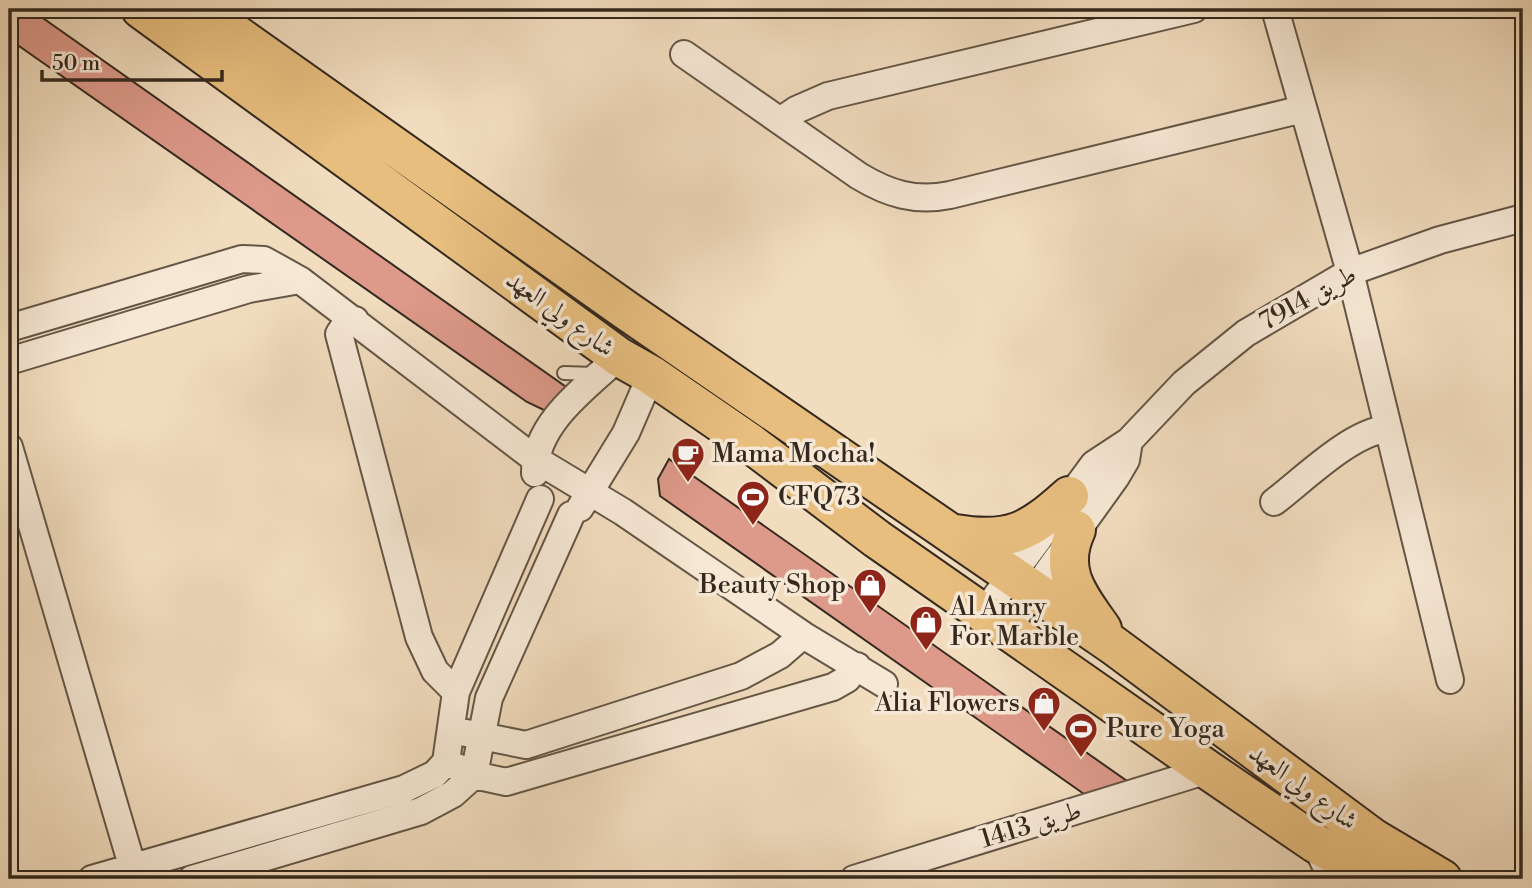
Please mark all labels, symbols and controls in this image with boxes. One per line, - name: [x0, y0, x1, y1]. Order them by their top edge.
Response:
- scale bar: [42, 38, 222, 82]
- text: 50 m: [52, 51, 100, 77]
- street label: طريق 7914: [1254, 258, 1362, 338]
- street label: شارع ولي العهد: [496, 264, 621, 368]
- cafe icon: Mama Mocha!: [669, 435, 707, 484]
- place label: Mama Mocha!: [712, 438, 875, 470]
- sports icon: CFQ73: [734, 478, 772, 527]
- place label: CFQ73: [778, 481, 860, 513]
- shop icon: Beauty Shop: [851, 566, 889, 615]
- place label: Beauty Shop: [698, 569, 846, 601]
- place label: Al Amry For Marble: [949, 591, 1079, 653]
- shop icon: Al Amry For Marble: [907, 603, 945, 652]
- shop icon: Alia Flowers: [1025, 684, 1063, 733]
- place label: Alia Flowers: [874, 687, 1020, 719]
- sports icon: Pure Yoga: [1062, 710, 1100, 759]
- place label: Pure Yoga: [1106, 713, 1226, 745]
- street label: شارع ولي العهد: [1239, 737, 1364, 841]
- street label: طريق 1413: [977, 794, 1085, 856]

